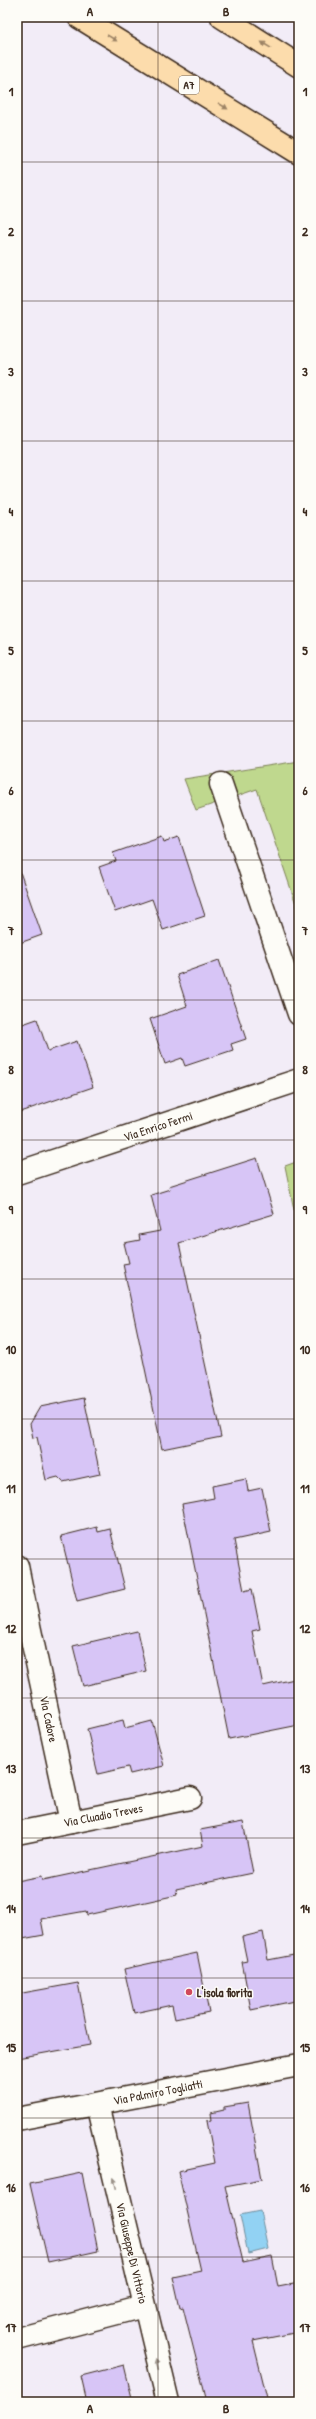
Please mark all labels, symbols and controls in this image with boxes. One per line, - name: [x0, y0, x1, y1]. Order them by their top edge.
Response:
- text: A: [87, 2, 94, 20]
- text: B: [223, 2, 230, 20]
- one-way arrow: [106, 34, 118, 41]
- one-way arrow: [261, 41, 271, 49]
- road number: A7: [179, 76, 199, 94]
- text: 1: [9, 82, 14, 100]
- text: 1: [303, 82, 308, 100]
- one-way arrow: [218, 102, 228, 110]
- text: 2: [8, 222, 15, 240]
- text: 2: [302, 222, 309, 240]
- text: 3: [8, 362, 14, 380]
- text: 3: [302, 362, 308, 380]
- text: 4: [9, 502, 14, 520]
- text: 4: [303, 502, 308, 520]
- text: 5: [8, 641, 14, 659]
- text: 5: [302, 641, 308, 659]
- text: 6: [8, 781, 14, 799]
- text: 6: [302, 781, 308, 799]
- text: 7: [7, 921, 15, 939]
- text: 7: [301, 921, 309, 939]
- text: 8: [8, 1060, 14, 1078]
- text: 8: [302, 1060, 308, 1078]
- street label: Via Enrico Fermi: [121, 1107, 195, 1145]
- text: 9: [9, 1200, 14, 1218]
- text: 9: [303, 1200, 308, 1218]
- text: 10: [6, 1340, 16, 1358]
- text: 10: [300, 1340, 310, 1358]
- text: 11: [6, 1479, 16, 1497]
- text: 11: [300, 1479, 310, 1497]
- text: 12: [6, 1619, 17, 1637]
- text: 12: [300, 1619, 311, 1637]
- street label: Via Cadore: [36, 1694, 62, 1744]
- text: 13: [6, 1759, 16, 1777]
- text: 13: [300, 1759, 310, 1777]
- street label: Via Cluadio Treves: [62, 1799, 144, 1831]
- text: 14: [6, 1899, 16, 1917]
- text: 14: [300, 1899, 310, 1917]
- place label: L'isola fiorita: [197, 1984, 252, 2001]
- marker: L'isola fiorita: [184, 1987, 194, 1997]
- text: 15: [6, 2038, 17, 2056]
- text: 15: [300, 2038, 311, 2056]
- street label: Via Palmiro Togliatti: [112, 2075, 204, 2109]
- one-way arrow: [112, 2177, 118, 2189]
- text: 16: [6, 2178, 17, 2196]
- text: 16: [300, 2178, 311, 2196]
- street label: Via Giuseppe Di Vittorio: [112, 2201, 152, 2305]
- text: 17: [5, 2318, 17, 2336]
- text: 17: [299, 2318, 311, 2336]
- one-way arrow: [155, 2358, 161, 2370]
- text: A: [87, 2399, 94, 2417]
- text: B: [223, 2399, 230, 2417]

